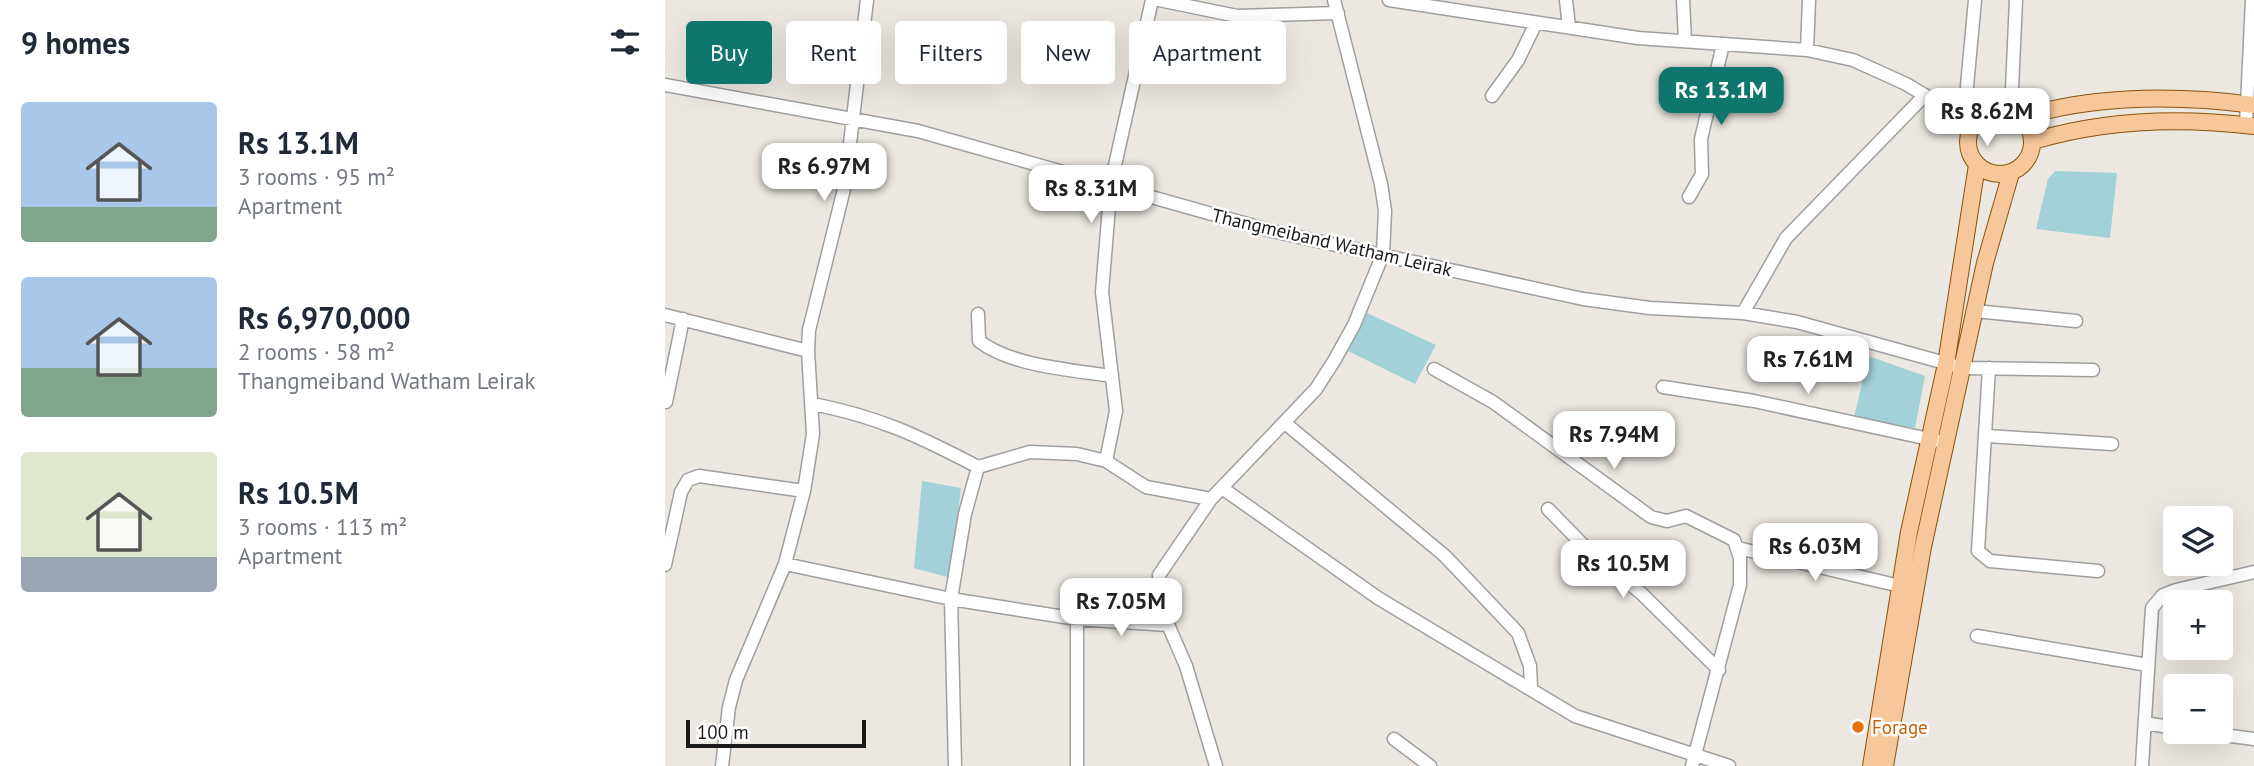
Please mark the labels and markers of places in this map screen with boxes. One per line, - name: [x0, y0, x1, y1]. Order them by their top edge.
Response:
- pin: Rs 13.1M: [1649, 68, 1793, 127]
- pin: Rs 8.62M: [1915, 88, 2059, 148]
- pin: Rs 6.97M: [752, 144, 896, 203]
- pin: Rs 8.31M: [1019, 166, 1163, 225]
- pin: Rs 7.61M: [1736, 336, 1880, 396]
- pin: Rs 7.94M: [1542, 412, 1686, 471]
- pin: Rs 6.03M: [1743, 524, 1887, 583]
- pin: Rs 10.5M: [1551, 540, 1695, 600]
- pin: Rs 7.05M: [1049, 578, 1193, 638]
- place label: Forage: [1872, 715, 1928, 739]
- marker: Forage: [1850, 719, 1866, 735]

